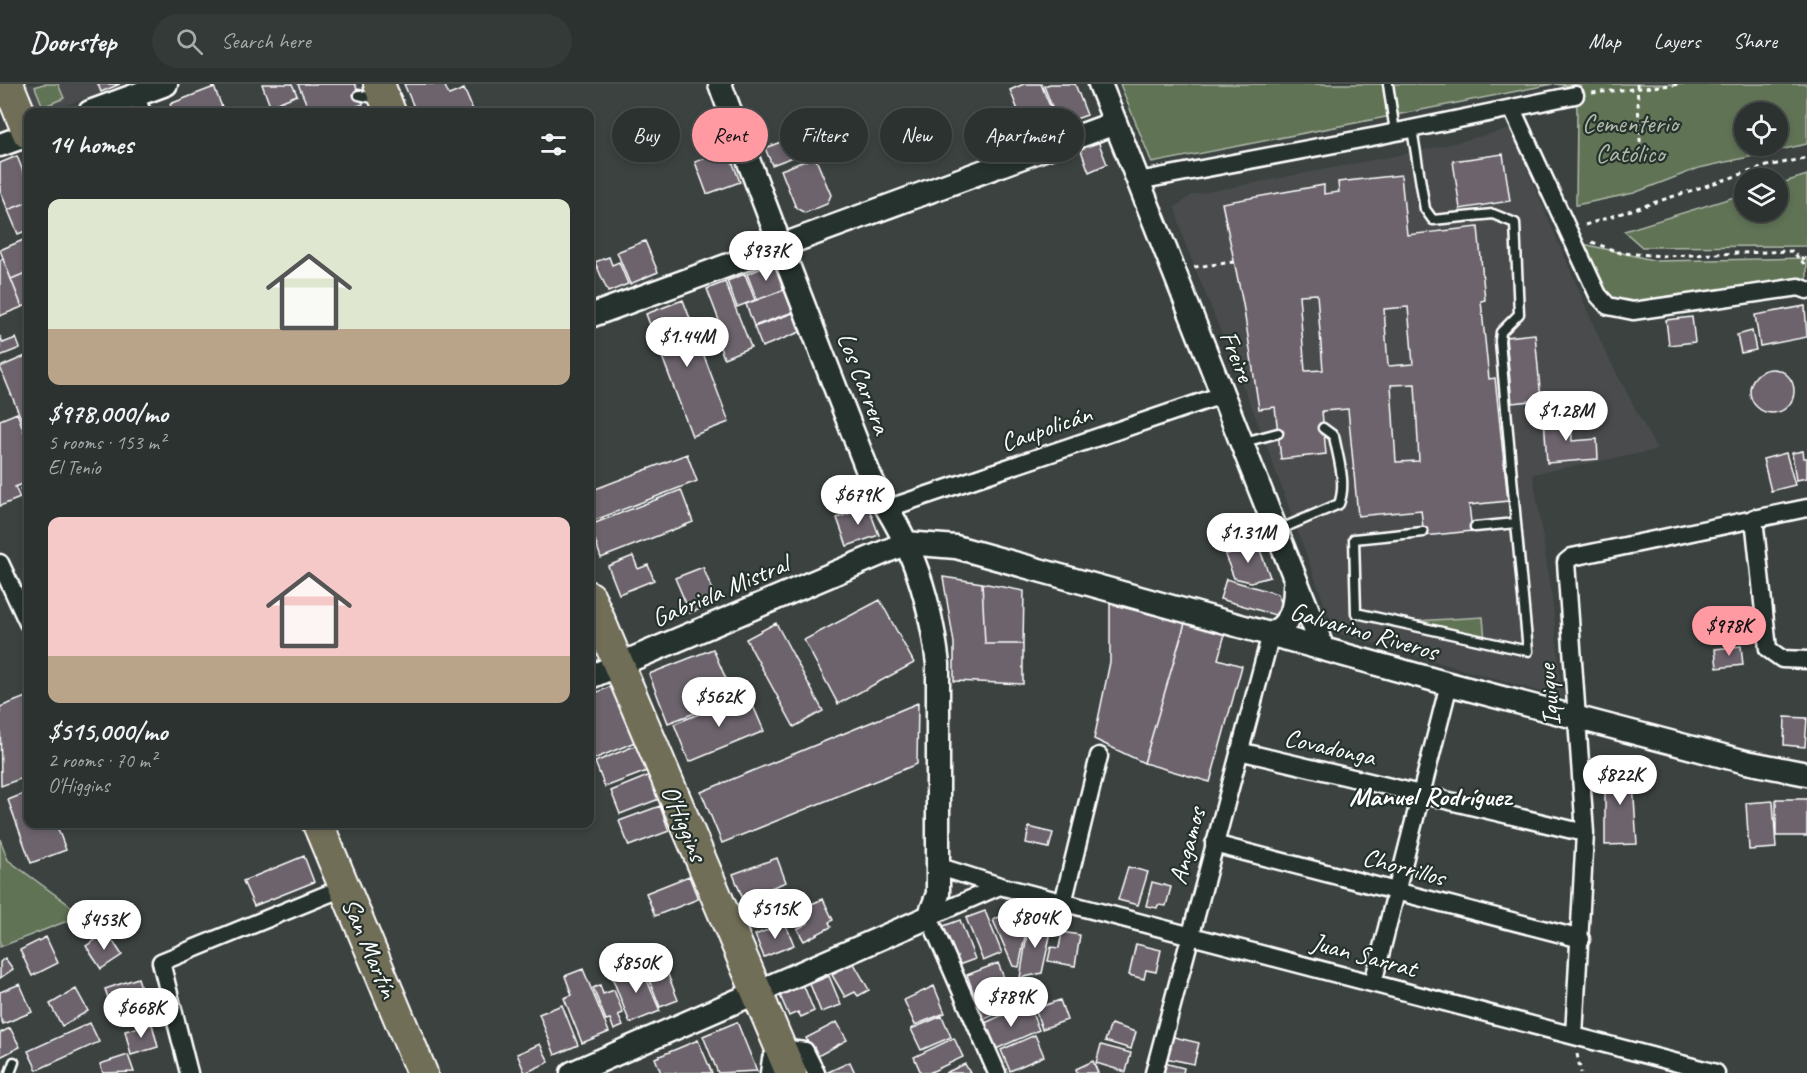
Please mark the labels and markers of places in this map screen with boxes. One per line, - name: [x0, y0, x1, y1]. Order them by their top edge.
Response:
- pin: $937K: [724, 231, 808, 282]
- pin: $1.44M: [638, 317, 736, 368]
- pin: $1.28M: [1517, 391, 1615, 442]
- pin: $679K: [816, 475, 900, 526]
- pin: $1.31M: [1199, 513, 1297, 564]
- pin: $978K: [1687, 606, 1771, 657]
- pin: $562K: [677, 677, 761, 728]
- pin: $822K: [1578, 755, 1662, 806]
- pin: $515K: [733, 889, 817, 940]
- pin: $804K: [993, 898, 1077, 949]
- pin: $453K: [62, 900, 146, 951]
- pin: $850K: [594, 943, 678, 994]
- pin: $789K: [969, 977, 1053, 1028]
- pin: $668K: [99, 988, 183, 1039]

